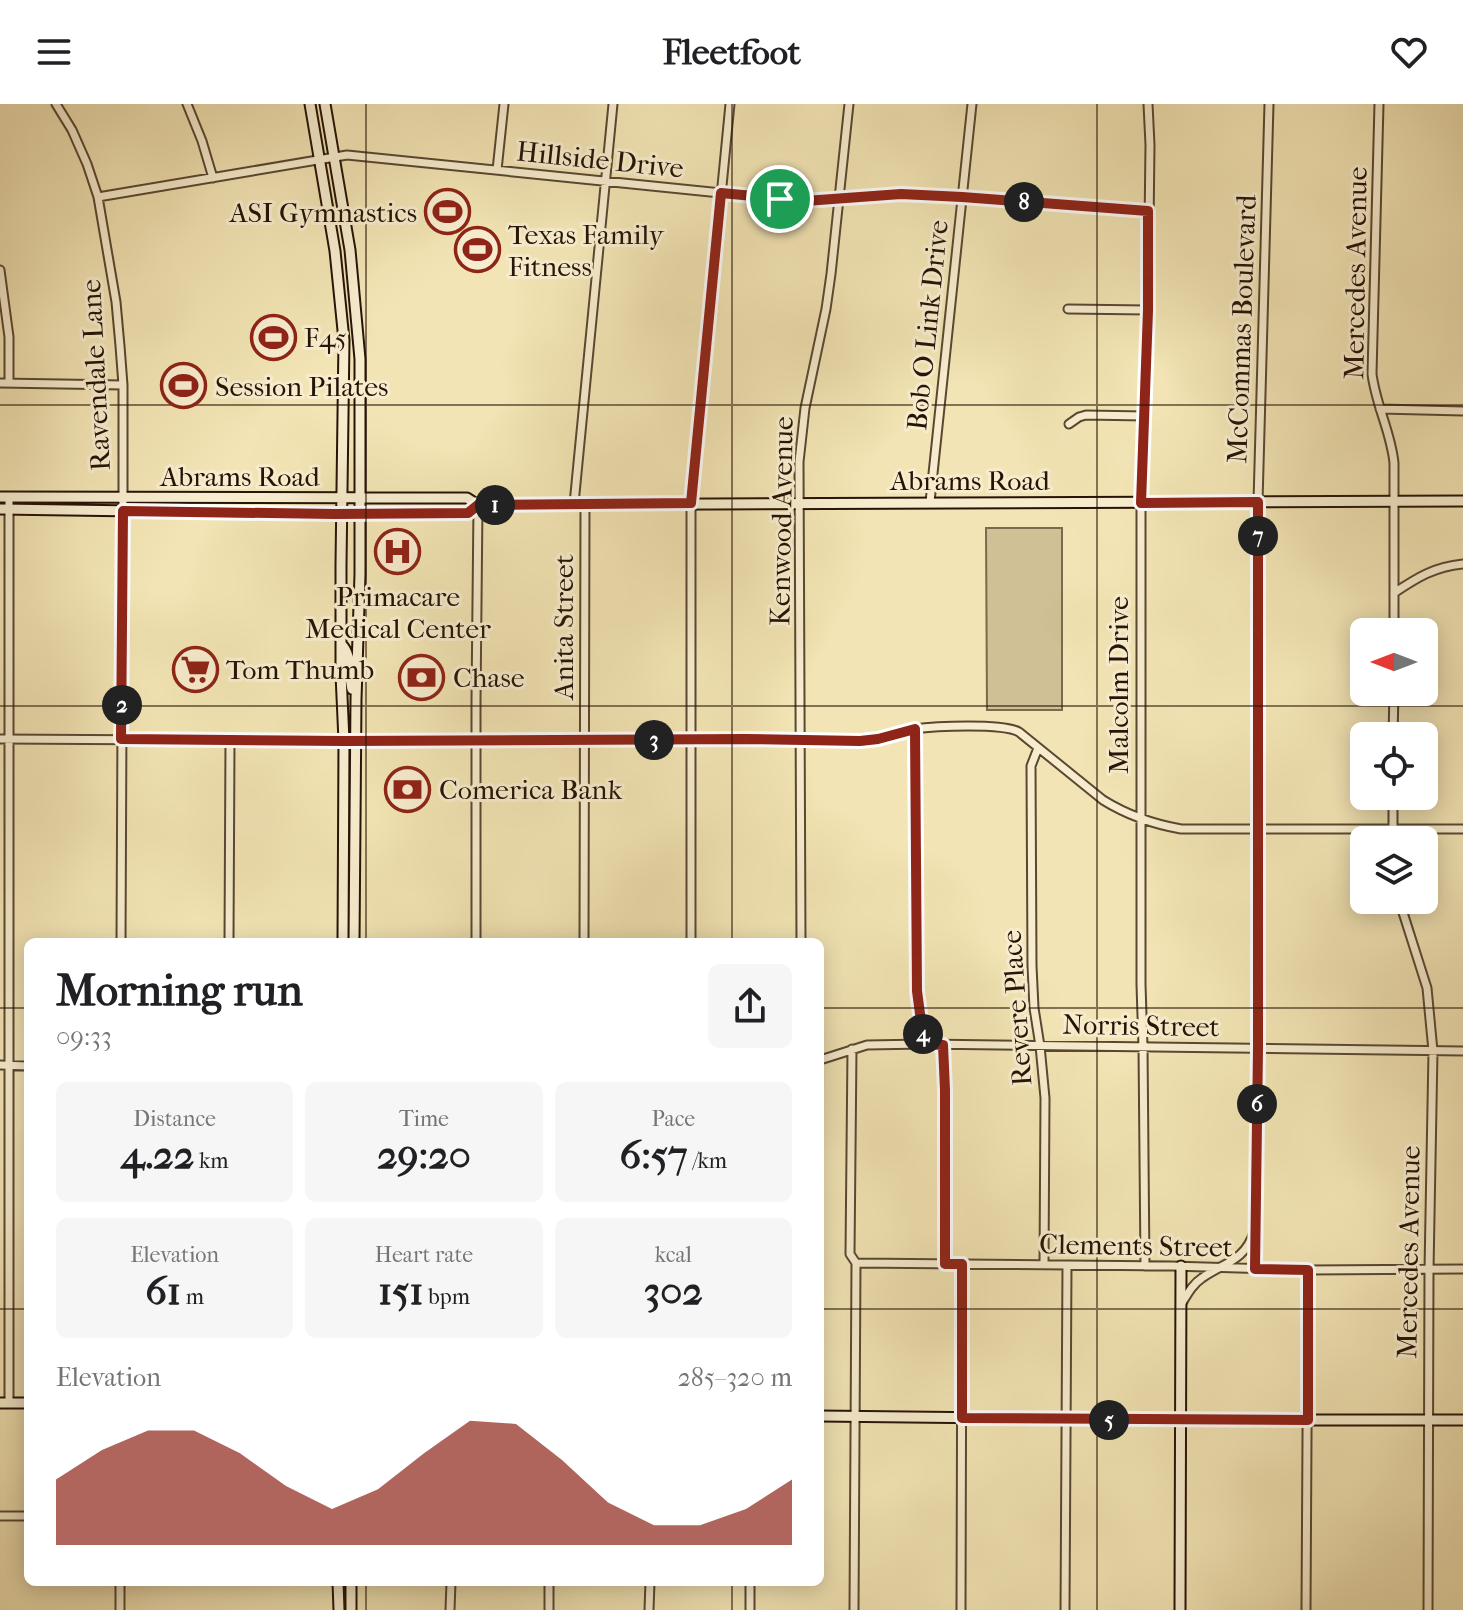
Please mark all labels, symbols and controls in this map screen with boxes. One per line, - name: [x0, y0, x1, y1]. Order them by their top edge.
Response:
- icon: menu: [32, 30, 76, 74]
- icon: heart: [1387, 30, 1431, 74]
- text: Fleetfoot: [662, 31, 801, 73]
- street label: Hillside Drive: [515, 134, 685, 185]
- pin: [746, 165, 814, 233]
- street label: Mercedes Avenue: [1337, 166, 1374, 380]
- icon: arrive: [758, 177, 802, 221]
- pin: 8: [1004, 182, 1044, 222]
- sports icon: ASI Gymnastics: [424, 188, 472, 236]
- text: 8: [1018, 189, 1030, 215]
- street label: McCommas Boulevard: [1220, 193, 1263, 464]
- place label: ASI Gymnastics: [228, 196, 417, 229]
- place label: Texas Family Fitness: [508, 218, 665, 283]
- street label: Bob O Link Drive: [900, 218, 955, 432]
- sports icon: Texas Family Fitness: [453, 226, 501, 274]
- street label: Ravendale Lane: [74, 278, 117, 472]
- sports icon: F45: [249, 313, 297, 361]
- place label: F45: [304, 321, 347, 354]
- sports icon: Session Pilates: [160, 362, 208, 410]
- place label: Session Pilates: [215, 370, 388, 403]
- street label: Kenwood Avenue: [763, 416, 800, 626]
- street label: Abrams Road: [159, 460, 320, 493]
- street label: Abrams Road: [889, 464, 1050, 497]
- pin: 1: [475, 485, 515, 525]
- text: 1: [491, 492, 499, 518]
- pin: 7: [1238, 516, 1278, 556]
- text: 7: [1253, 523, 1263, 549]
- hospital icon: Primacare Medical Center: [374, 528, 422, 576]
- street label: Anita Street: [547, 554, 580, 701]
- place label: Primacare Medical Center: [305, 580, 491, 645]
- street label: Malcolm Drive: [1102, 596, 1135, 774]
- north arrow: [1350, 618, 1438, 706]
- map controls: [1350, 618, 1438, 914]
- supermarket icon: Tom Thumb: [171, 645, 219, 693]
- place label: Tom Thumb: [226, 653, 374, 686]
- bank icon: Chase: [398, 653, 446, 701]
- place label: Chase: [453, 661, 525, 694]
- pin: 2: [102, 685, 142, 725]
- text: 2: [116, 692, 128, 718]
- pin: 3: [634, 720, 674, 760]
- button: locate: [1350, 722, 1438, 810]
- text: 3: [649, 727, 659, 753]
- bank icon: Comerica Bank: [384, 765, 432, 813]
- place label: Comerica Bank: [439, 773, 623, 806]
- button: layers: [1350, 826, 1438, 914]
- street label: Revere Place: [995, 929, 1038, 1087]
- button: share: [708, 964, 792, 1048]
- text: Morning run: [56, 965, 303, 1016]
- street label: Norris Street: [1062, 1008, 1220, 1043]
- pin: 4: [903, 1014, 943, 1054]
- text: 09:33: [56, 1021, 112, 1052]
- text: 4: [917, 1021, 930, 1047]
- pin: 6: [1237, 1084, 1277, 1124]
- text: 6: [1251, 1091, 1263, 1117]
- text: Distance: [133, 1106, 216, 1132]
- text: Time: [399, 1106, 449, 1132]
- text: Pace: [651, 1106, 695, 1132]
- text: 4.22: [121, 1132, 194, 1178]
- text: 29:20: [377, 1132, 471, 1178]
- text: 6:57: [620, 1132, 687, 1178]
- street label: Mercedes Avenue: [1390, 1145, 1427, 1359]
- text: km: [194, 1148, 229, 1174]
- text: /km: [687, 1148, 727, 1174]
- street label: Clements Street: [1039, 1227, 1233, 1264]
- text: Elevation: [130, 1242, 219, 1268]
- text: Heart rate: [375, 1242, 473, 1268]
- text: kcal: [655, 1242, 692, 1268]
- text: 61: [145, 1268, 181, 1314]
- text: 151: [378, 1268, 424, 1314]
- text: 302: [644, 1268, 703, 1314]
- text: m: [181, 1284, 204, 1310]
- text: bpm: [424, 1284, 470, 1310]
- text: Elevation: [56, 1362, 161, 1393]
- text: 285–320 m: [677, 1362, 792, 1393]
- pin: 5: [1089, 1400, 1129, 1440]
- text: 5: [1104, 1407, 1114, 1433]

